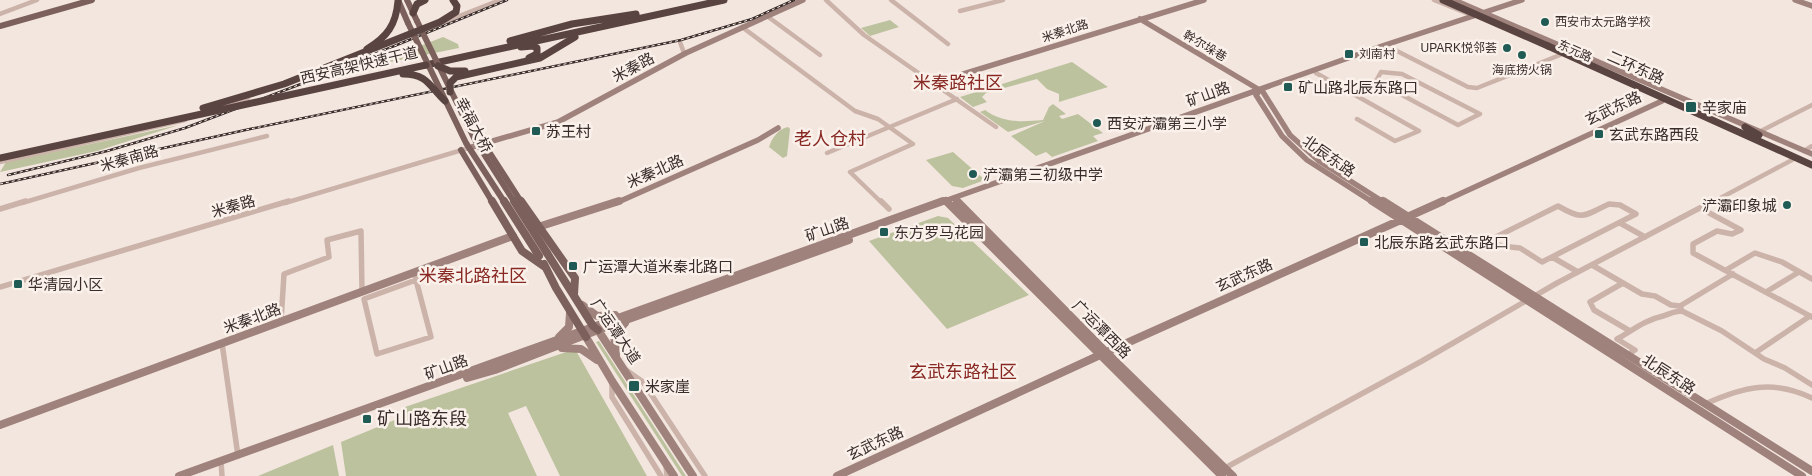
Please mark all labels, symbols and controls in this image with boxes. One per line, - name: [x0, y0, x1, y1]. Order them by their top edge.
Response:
- place label: 西安市太元路学校: [1555, 15, 1651, 29]
- marker: 西安市太元路学校: [1539, 16, 1551, 28]
- street label: 米秦北路: [1040, 17, 1090, 45]
- street label: 幹尔垛巷: [1181, 28, 1229, 64]
- street label: 东元路: [1556, 37, 1594, 65]
- place label: UPARK悦邻荟: [1421, 41, 1497, 55]
- marker: UPARK悦邻荟: [1501, 42, 1513, 54]
- street label: 西安高架快速干道: [299, 43, 419, 87]
- place label: 刘南村: [1359, 47, 1396, 61]
- street label: 二环东路: [1605, 47, 1667, 87]
- marker: 刘南村: [1343, 48, 1355, 60]
- street label: 米秦路: [609, 49, 657, 85]
- marker: 海底捞火锅: [1516, 49, 1528, 61]
- place label: 海底捞火锅: [1492, 63, 1552, 77]
- district label: 米秦路社区: [913, 73, 1003, 93]
- street label: 矿山路: [1184, 78, 1232, 110]
- place label: 矿山路北辰东路口: [1298, 79, 1418, 96]
- marker: 矿山路北辰东路口: [1282, 81, 1294, 93]
- street label: 玄武东路: [1582, 88, 1644, 128]
- street label: 幸福大桥: [452, 95, 496, 155]
- place label: 辛家庙: [1702, 99, 1747, 116]
- marker: 辛家庙: [1684, 100, 1698, 114]
- place label: 西安浐灞第三小学: [1107, 115, 1227, 132]
- marker: 西安浐灞第三小学: [1091, 117, 1103, 129]
- place label: 苏王村: [546, 123, 591, 140]
- marker: 苏王村: [530, 125, 542, 137]
- place label: 玄武东路西段: [1609, 126, 1699, 143]
- marker: 玄武东路西段: [1593, 128, 1605, 140]
- district label: 老人仓村: [794, 129, 866, 149]
- street label: 北辰东路: [1300, 132, 1358, 180]
- street label: 米秦南路: [98, 142, 160, 174]
- street label: 米秦北路: [624, 151, 686, 191]
- place label: 浐灞第三初级中学: [983, 166, 1103, 183]
- marker: 浐灞第三初级中学: [967, 168, 979, 180]
- street label: 米秦路: [209, 192, 257, 220]
- place label: 浐灞印象城: [1702, 197, 1777, 214]
- marker: 浐灞印象城: [1781, 199, 1793, 211]
- street label: 矿山路: [803, 214, 851, 244]
- place label: 东方罗马花园: [894, 224, 984, 241]
- marker: 东方罗马花园: [878, 226, 890, 238]
- place label: 北辰东路玄武东路口: [1374, 234, 1509, 251]
- marker: 北辰东路玄武东路口: [1358, 236, 1370, 248]
- street label: 玄武东路: [1213, 255, 1275, 295]
- place label: 广运潭大道米秦北路口: [583, 258, 733, 275]
- marker: 广运潭大道米秦北路口: [567, 260, 579, 272]
- district label: 米秦北路社区: [419, 266, 527, 286]
- place label: 华清园小区: [28, 276, 103, 293]
- marker: 华清园小区: [12, 278, 24, 290]
- street label: 广运潭大道: [588, 295, 644, 367]
- street label: 广运潭西路: [1069, 296, 1135, 362]
- street label: 米秦北路: [221, 300, 283, 336]
- street label: 矿山路: [422, 351, 470, 383]
- street label: 北辰东路: [1639, 351, 1699, 397]
- district label: 玄武东路社区: [909, 362, 1017, 382]
- place label: 米家崖: [645, 378, 690, 395]
- marker: 米家崖: [627, 379, 641, 393]
- place label: 矿山路东段: [377, 409, 467, 429]
- marker: 矿山路东段: [361, 413, 373, 425]
- street label: 玄武东路: [844, 423, 906, 463]

